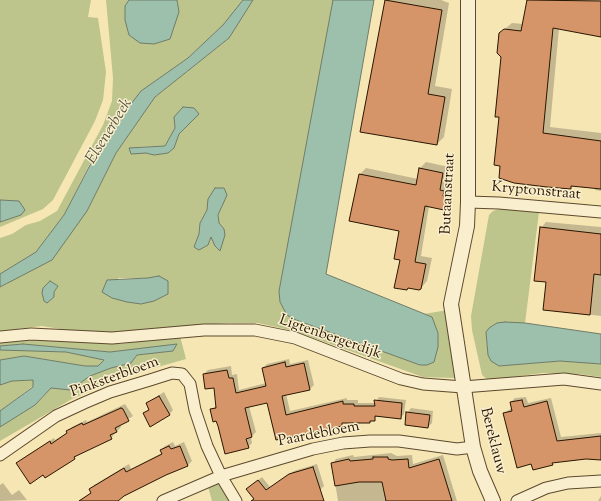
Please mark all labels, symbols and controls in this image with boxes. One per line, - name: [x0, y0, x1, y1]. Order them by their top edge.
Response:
- water label: Elsenerbeek: [82, 96, 138, 168]
- street label: Butaanstraat: [438, 153, 460, 235]
- street label: Kryptonstraat: [491, 179, 581, 205]
- street label: Ligtenbergerdijk: [276, 312, 384, 364]
- street label: Pinksterbloem: [68, 354, 162, 402]
- street label: Bereklauw: [475, 406, 509, 476]
- street label: Paardebloem: [277, 418, 361, 452]

